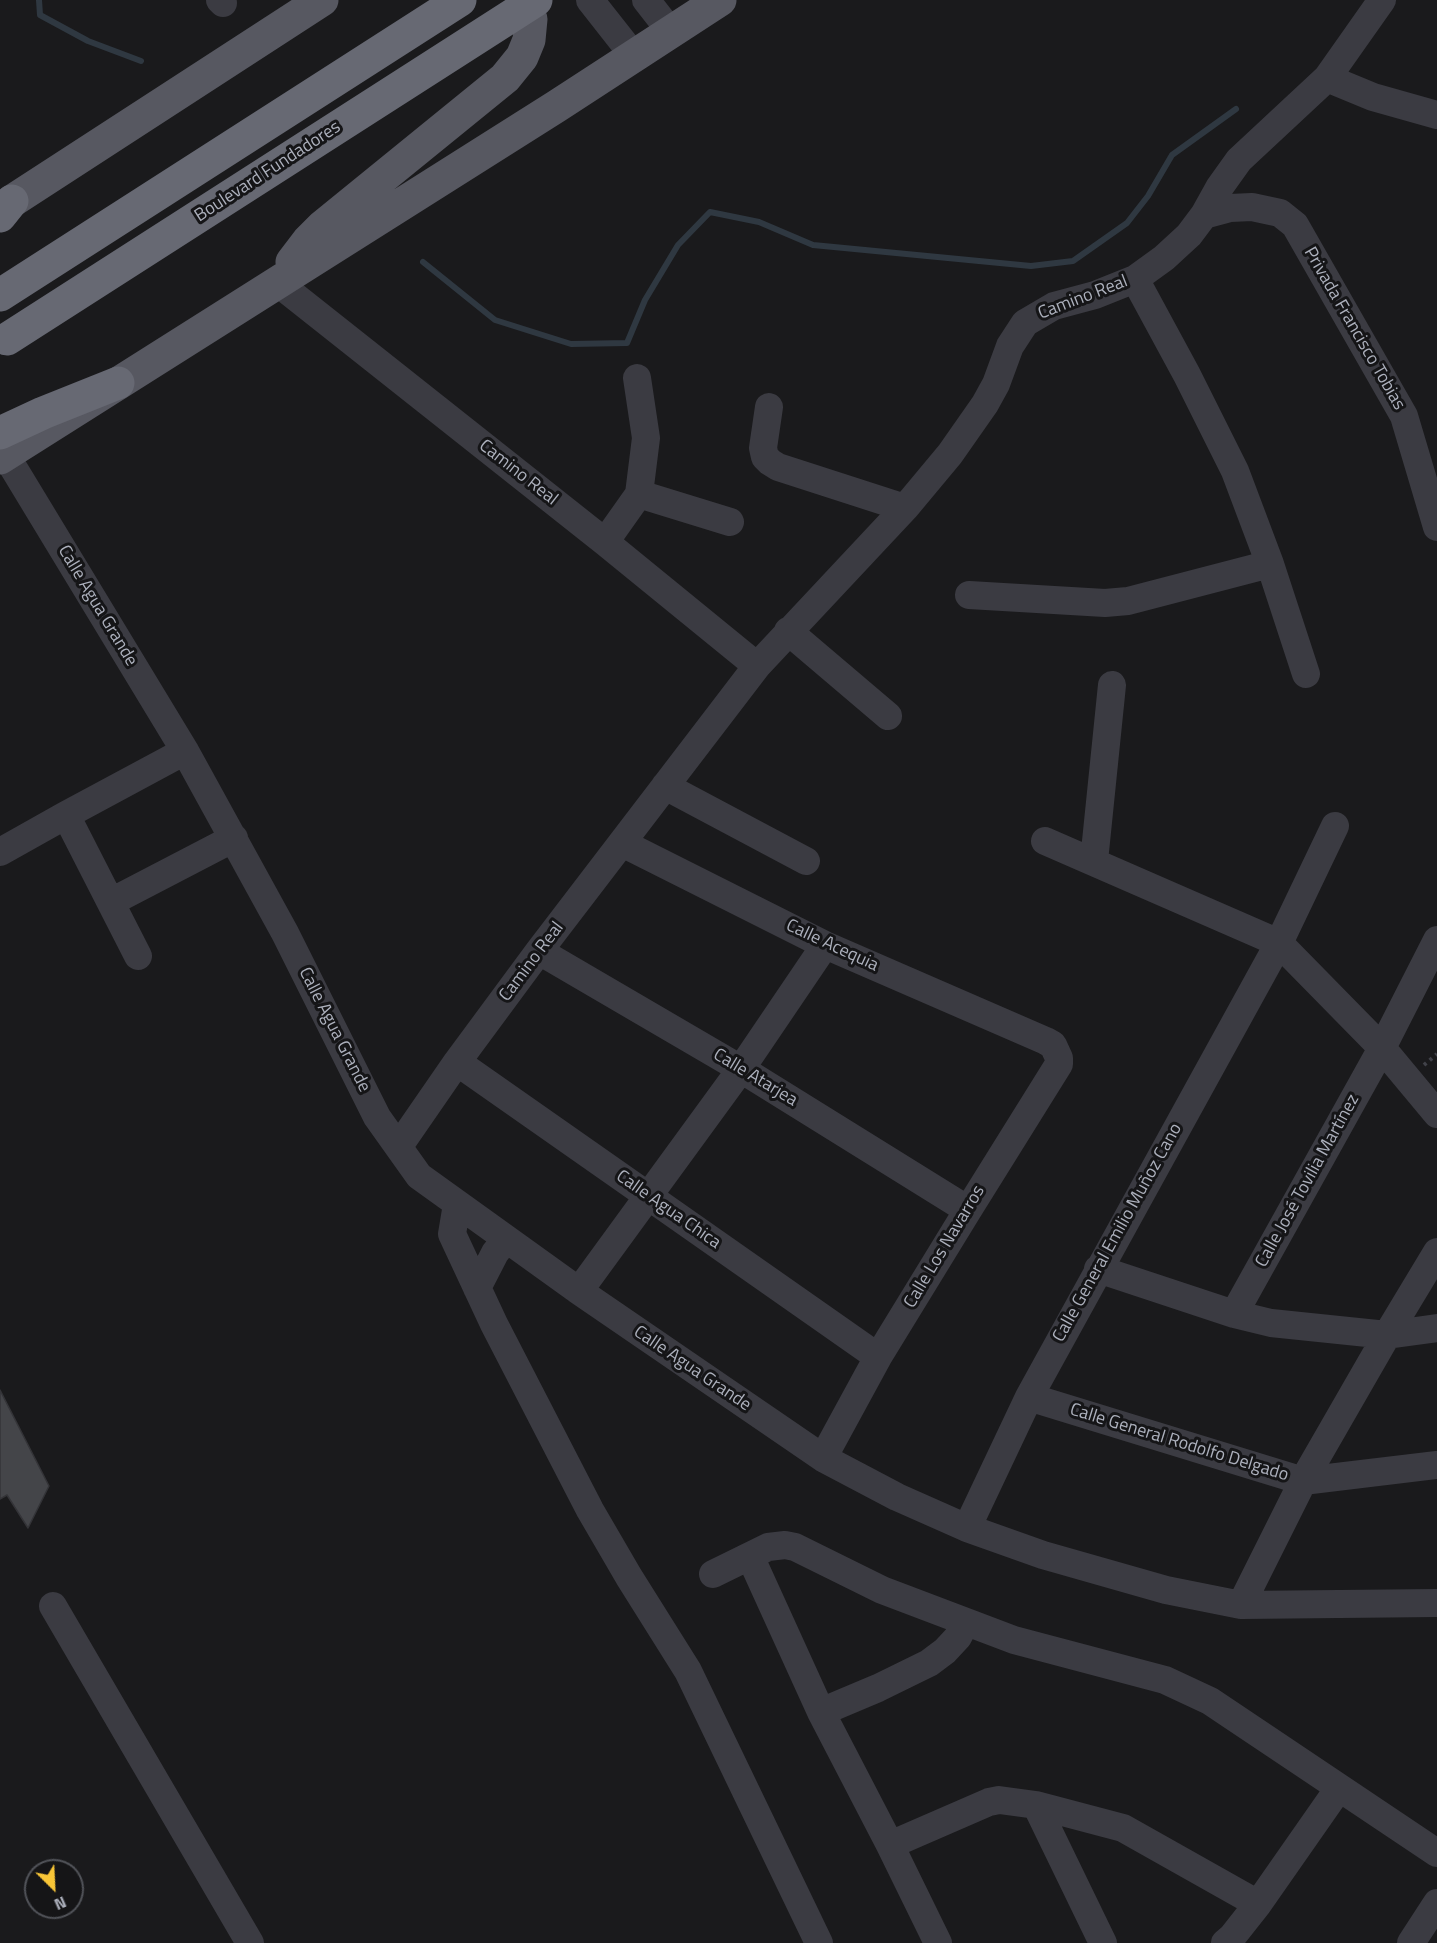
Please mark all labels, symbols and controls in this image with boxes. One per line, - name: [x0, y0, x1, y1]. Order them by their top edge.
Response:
- street label: Boulevard Fundadores: [191, 117, 345, 227]
- street label: Privada Francisco Tobias: [1299, 244, 1409, 414]
- street label: Camino Real: [1035, 271, 1131, 325]
- street label: Camino Real: [474, 436, 562, 510]
- street label: Calle Agua Grande: [52, 542, 142, 670]
- street label: Calle Acequia: [782, 915, 882, 977]
- street label: Camino Real: [495, 918, 569, 1006]
- street label: Calle Agua Grande: [293, 964, 375, 1096]
- street label: Calle Atarjea: [709, 1044, 801, 1112]
- street label: Calle José Tovilia Martínez: [1251, 1091, 1365, 1271]
- street label: Calle General Emilio Muñoz Cano: [1049, 1120, 1187, 1346]
- street label: Calle Agua Chica: [612, 1166, 724, 1254]
- street label: Calle Los Navarros: [900, 1182, 990, 1312]
- street label: Calle Agua Grande: [629, 1322, 755, 1416]
- street label: Calle General Rodolfo Delgado: [1067, 1399, 1291, 1487]
- north arrow: [24, 1859, 84, 1919]
- text: N: [51, 1890, 70, 1917]

